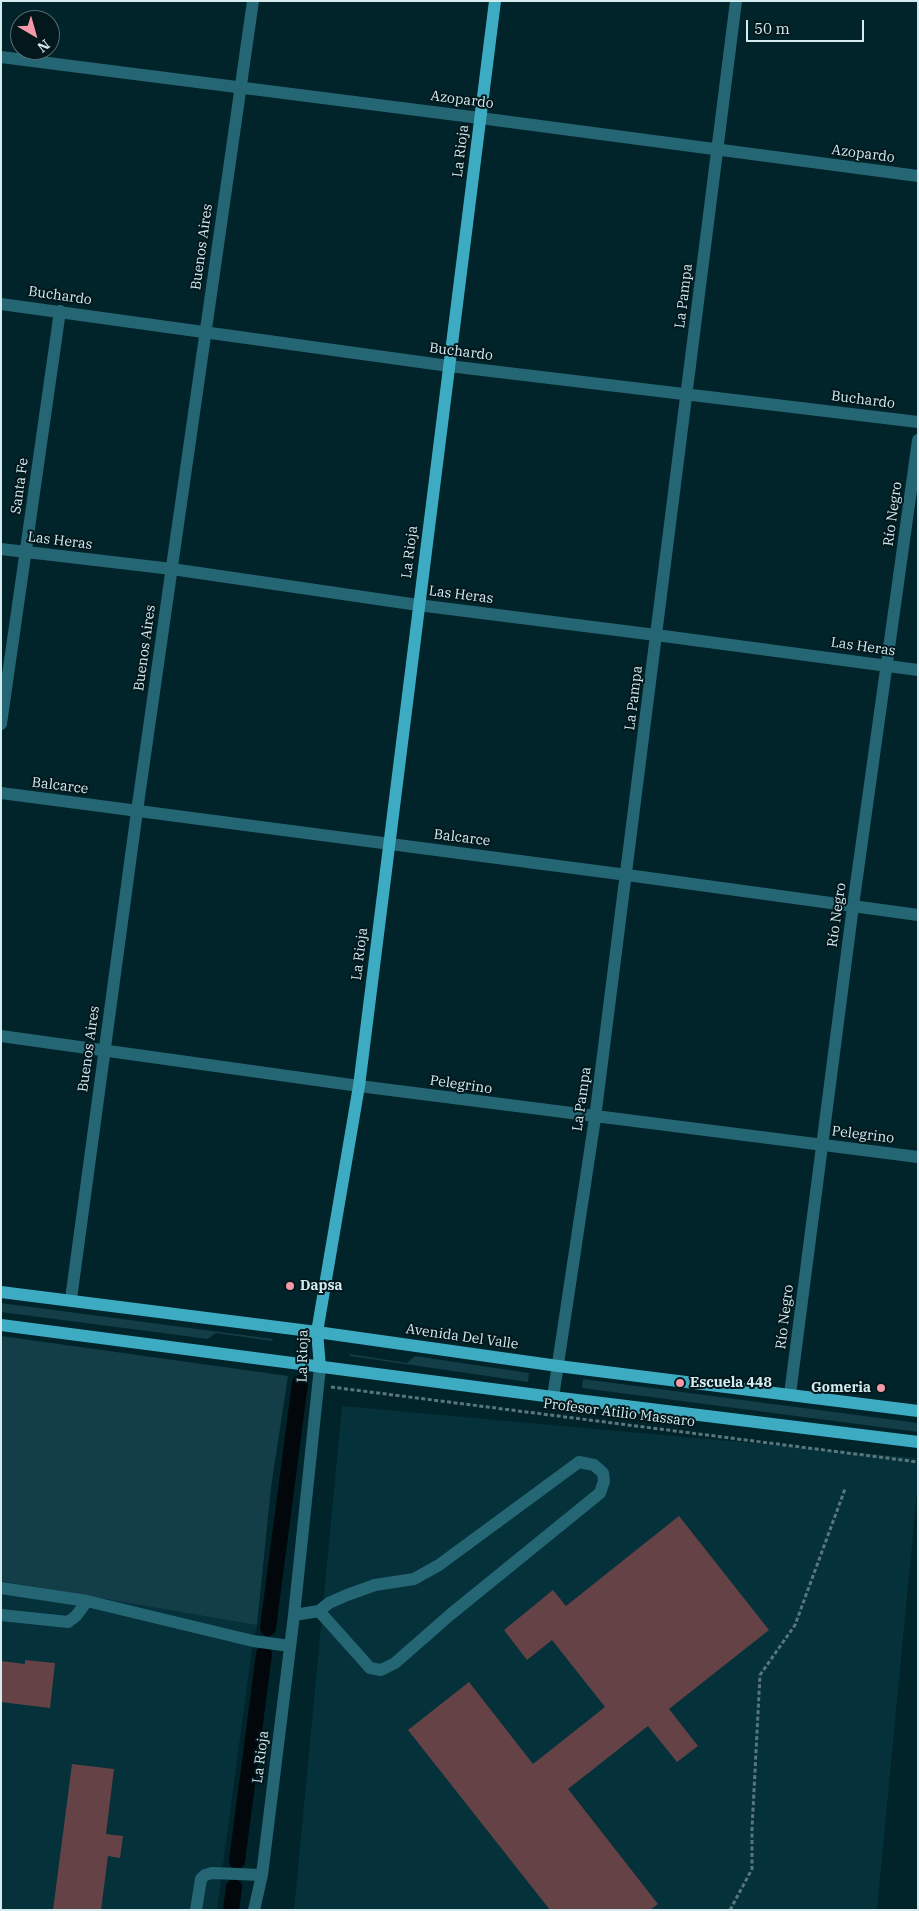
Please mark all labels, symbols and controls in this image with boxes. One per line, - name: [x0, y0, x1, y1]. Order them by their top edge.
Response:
- north arrow: [10, 10, 60, 60]
- scale bar: [749, 10, 866, 42]
- text: 50 m: [754, 19, 790, 38]
- text: N: [34, 36, 54, 57]
- street label: Azopardo: [429, 88, 495, 112]
- street label: La Rioja: [449, 124, 473, 178]
- street label: Azopardo: [830, 142, 896, 166]
- street label: Buenos Aires: [188, 203, 216, 291]
- street label: La Pampa: [672, 263, 696, 329]
- street label: Buchardo: [27, 283, 93, 309]
- street label: Buchardo: [428, 340, 494, 364]
- street label: Buchardo: [830, 388, 896, 412]
- street label: Santa Fe: [8, 457, 32, 515]
- street label: Río Negro: [880, 481, 906, 547]
- street label: La Rioja: [398, 525, 422, 579]
- street label: Las Heras: [27, 529, 93, 553]
- street label: Las Heras: [428, 583, 494, 607]
- street label: Buenos Aires: [131, 604, 159, 692]
- street label: Las Heras: [830, 634, 896, 660]
- street label: La Pampa: [622, 665, 646, 731]
- street label: Balcarce: [31, 774, 89, 798]
- street label: Balcarce: [433, 826, 491, 850]
- street label: Río Negro: [824, 882, 850, 948]
- street label: La Rioja: [348, 927, 372, 981]
- street label: Buenos Aires: [75, 1005, 103, 1093]
- street label: La Pampa: [569, 1066, 595, 1132]
- street label: Pelegrino: [429, 1072, 493, 1098]
- street label: Pelegrino: [831, 1123, 895, 1147]
- place label: Dapsa: [300, 1278, 343, 1294]
- marker: Dapsa: [284, 1280, 296, 1292]
- street label: Río Negro: [773, 1284, 797, 1350]
- street label: Avenida Del Valle: [405, 1321, 519, 1353]
- street label: La Rioja: [294, 1329, 312, 1383]
- place label: Escuela 448: [690, 1375, 772, 1391]
- marker: Escuela 448: [674, 1377, 686, 1389]
- place label: Gomeria: [811, 1380, 871, 1396]
- marker: Gomeria: [875, 1382, 887, 1394]
- street label: Profesor Atilio Massaro: [542, 1395, 696, 1431]
- street label: La Rioja: [249, 1730, 273, 1784]

